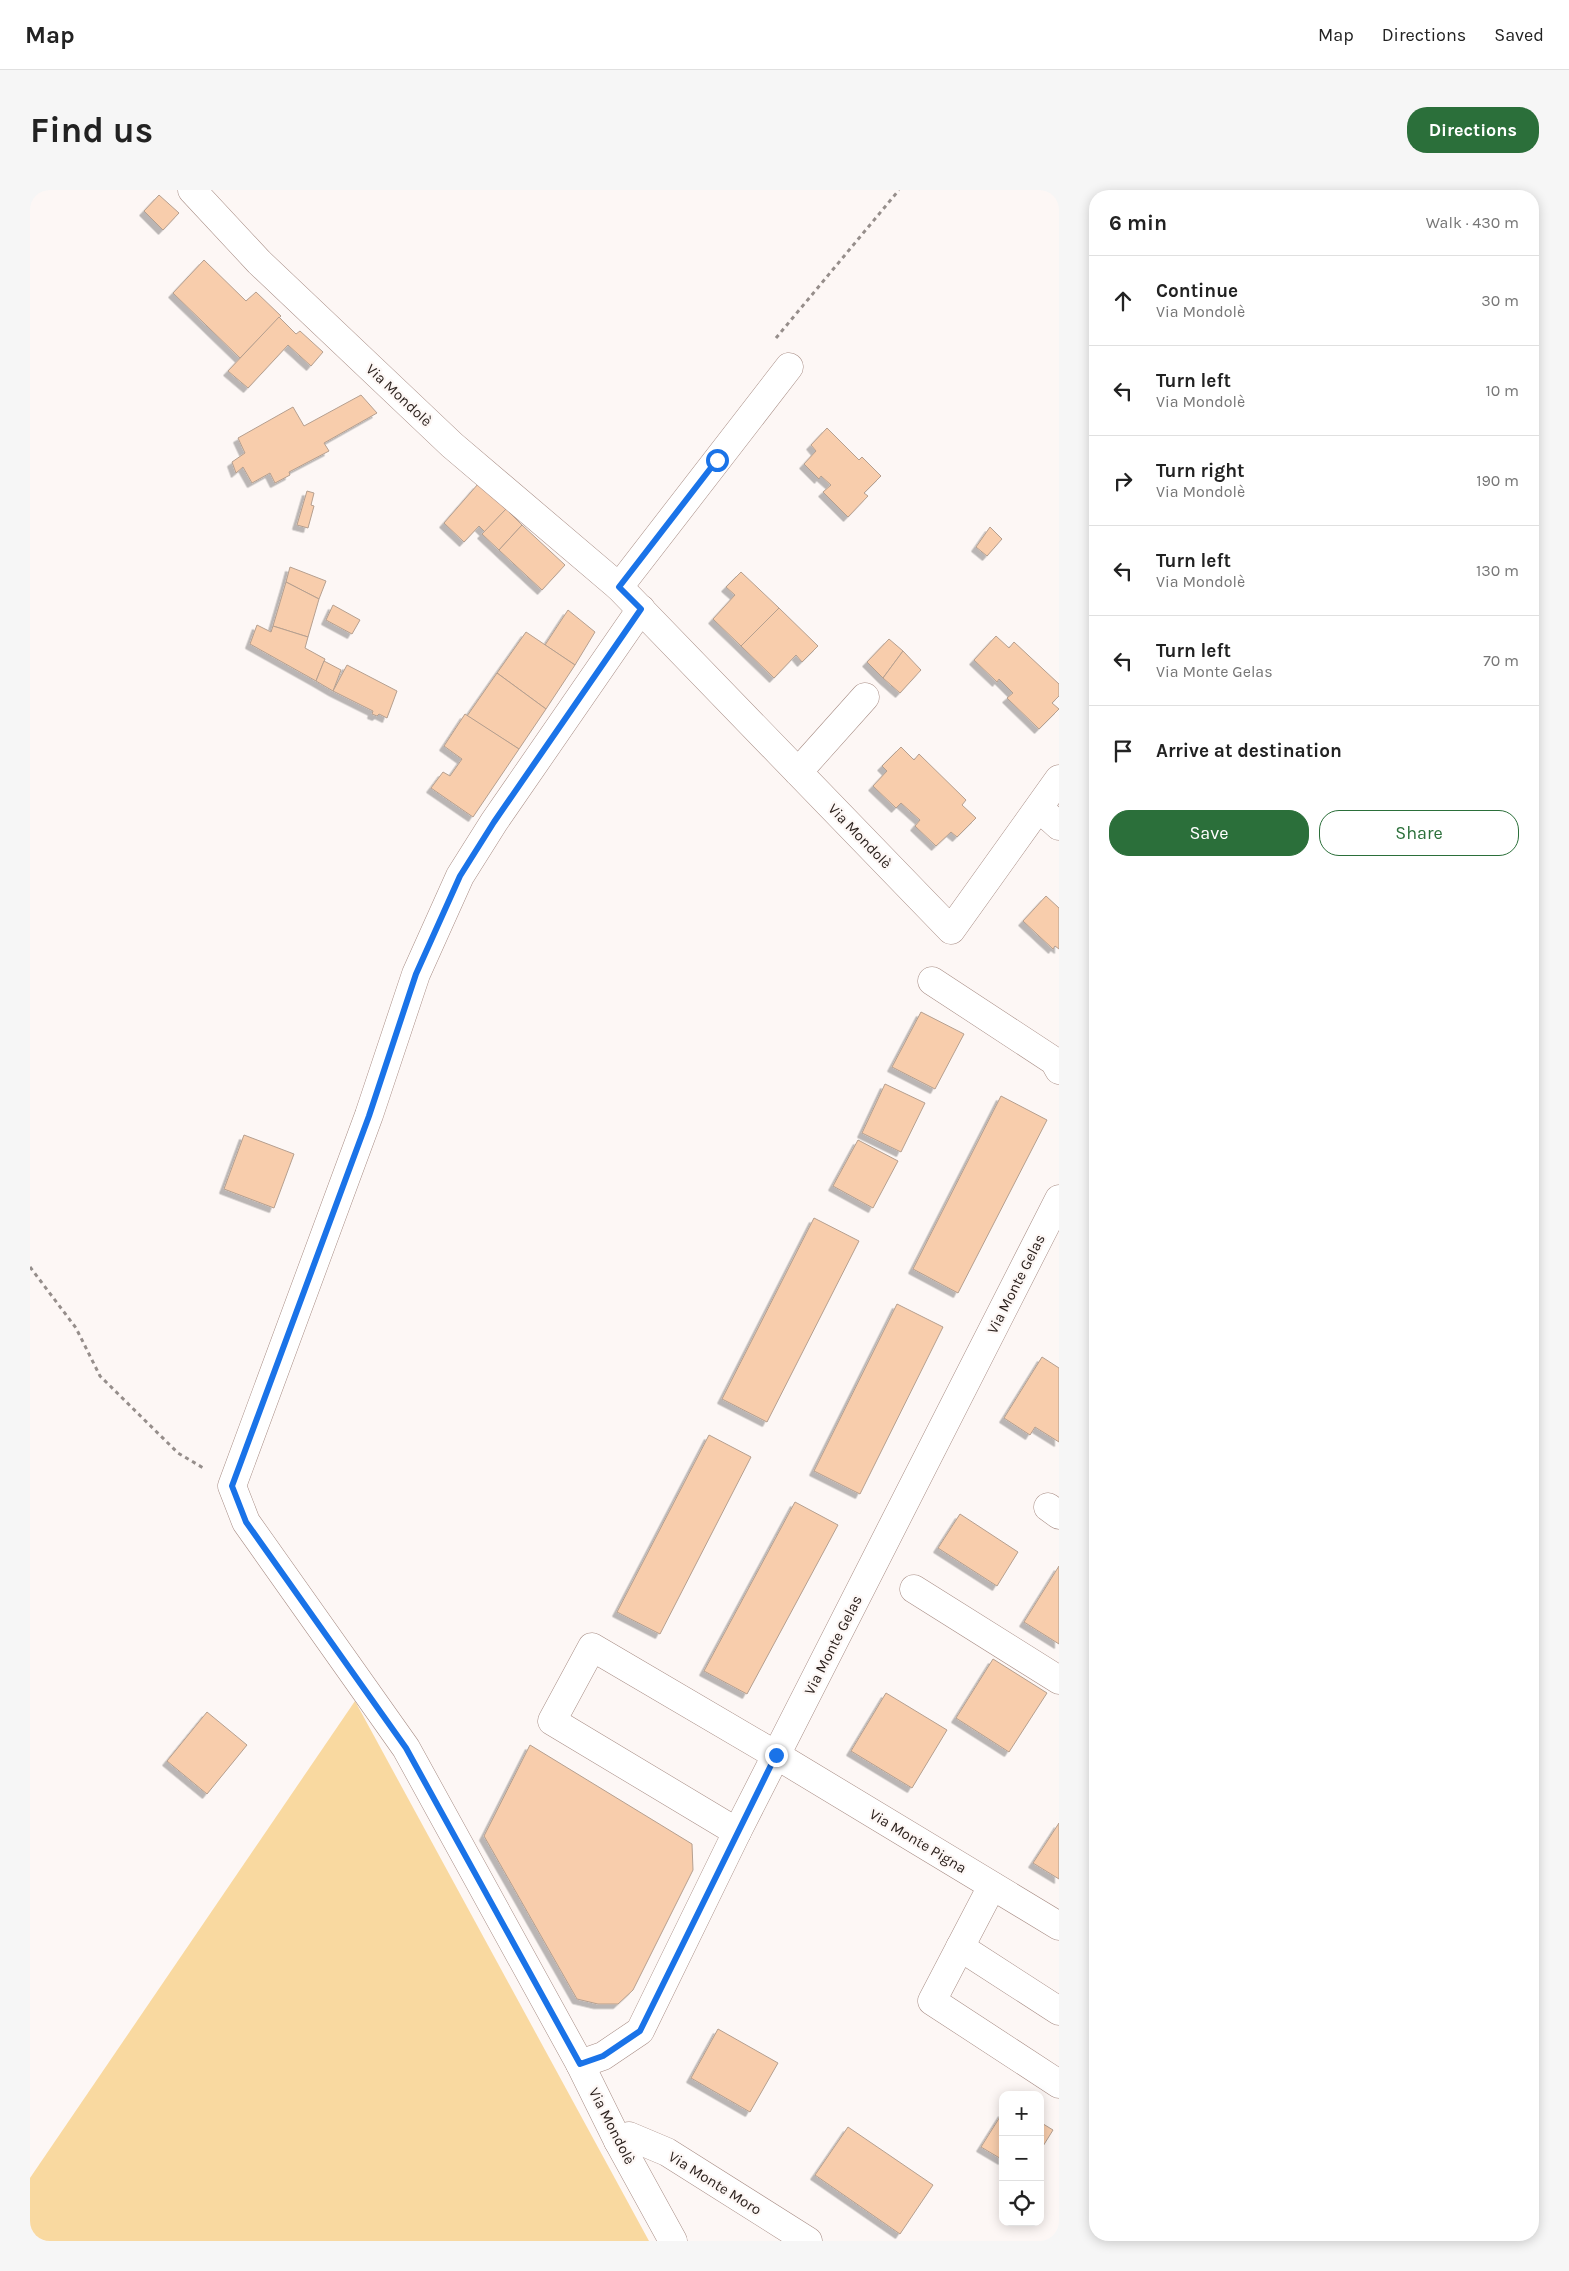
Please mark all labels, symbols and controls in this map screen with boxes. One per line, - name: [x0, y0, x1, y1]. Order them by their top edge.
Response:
- text: Map: [25, 21, 75, 49]
- text: Map: [1318, 24, 1354, 46]
- text: Directions: [1382, 24, 1466, 46]
- text: Saved: [1494, 24, 1544, 46]
- button: Directions: [1407, 107, 1539, 153]
- text: Find us: [30, 110, 153, 151]
- text: 6 min: [1109, 211, 1167, 235]
- text: Walk · 430 m: [1426, 213, 1519, 232]
- text: Continue: [1156, 280, 1238, 302]
- icon: ahead: [1109, 287, 1137, 315]
- text: 30 m: [1481, 291, 1519, 310]
- text: Via Mondolè: [1156, 302, 1245, 321]
- street label: Via Mondolè: [362, 360, 436, 430]
- text: Turn left: [1156, 370, 1231, 392]
- icon: left: [1109, 377, 1137, 405]
- text: 10 m: [1485, 381, 1519, 400]
- text: Via Mondolè: [1156, 392, 1245, 411]
- route start: [706, 449, 729, 472]
- text: Turn right: [1156, 460, 1245, 482]
- icon: right: [1109, 467, 1137, 495]
- text: 190 m: [1476, 471, 1519, 490]
- text: Via Mondolè: [1156, 482, 1245, 501]
- text: Turn left: [1156, 550, 1231, 572]
- icon: left: [1109, 557, 1137, 585]
- text: 130 m: [1476, 561, 1519, 580]
- text: Via Mondolè: [1156, 572, 1245, 591]
- text: Turn left: [1156, 640, 1231, 662]
- icon: left: [1109, 647, 1137, 675]
- text: 70 m: [1483, 651, 1519, 670]
- text: Via Monte Gelas: [1156, 662, 1273, 681]
- icon: arrive: [1109, 737, 1137, 765]
- text: Arrive at destination: [1156, 740, 1342, 762]
- street label: Via Mondolè: [824, 800, 896, 872]
- button: Save: [1109, 810, 1309, 856]
- button: Share: [1319, 810, 1519, 856]
- street label: Via Monte Gelas: [983, 1231, 1049, 1337]
- street label: Via Monte Gelas: [800, 1592, 866, 1698]
- route end: [765, 1744, 788, 1767]
- street label: Via Monte Pigna: [866, 1805, 970, 1877]
- street label: Via Mondolè: [585, 2085, 639, 2167]
- map controls: [999, 2091, 1044, 2226]
- button: +: [999, 2091, 1044, 2136]
- button: −: [999, 2136, 1044, 2181]
- street label: Via Monte Moro: [665, 2147, 765, 2219]
- button: locate: [999, 2181, 1044, 2226]

